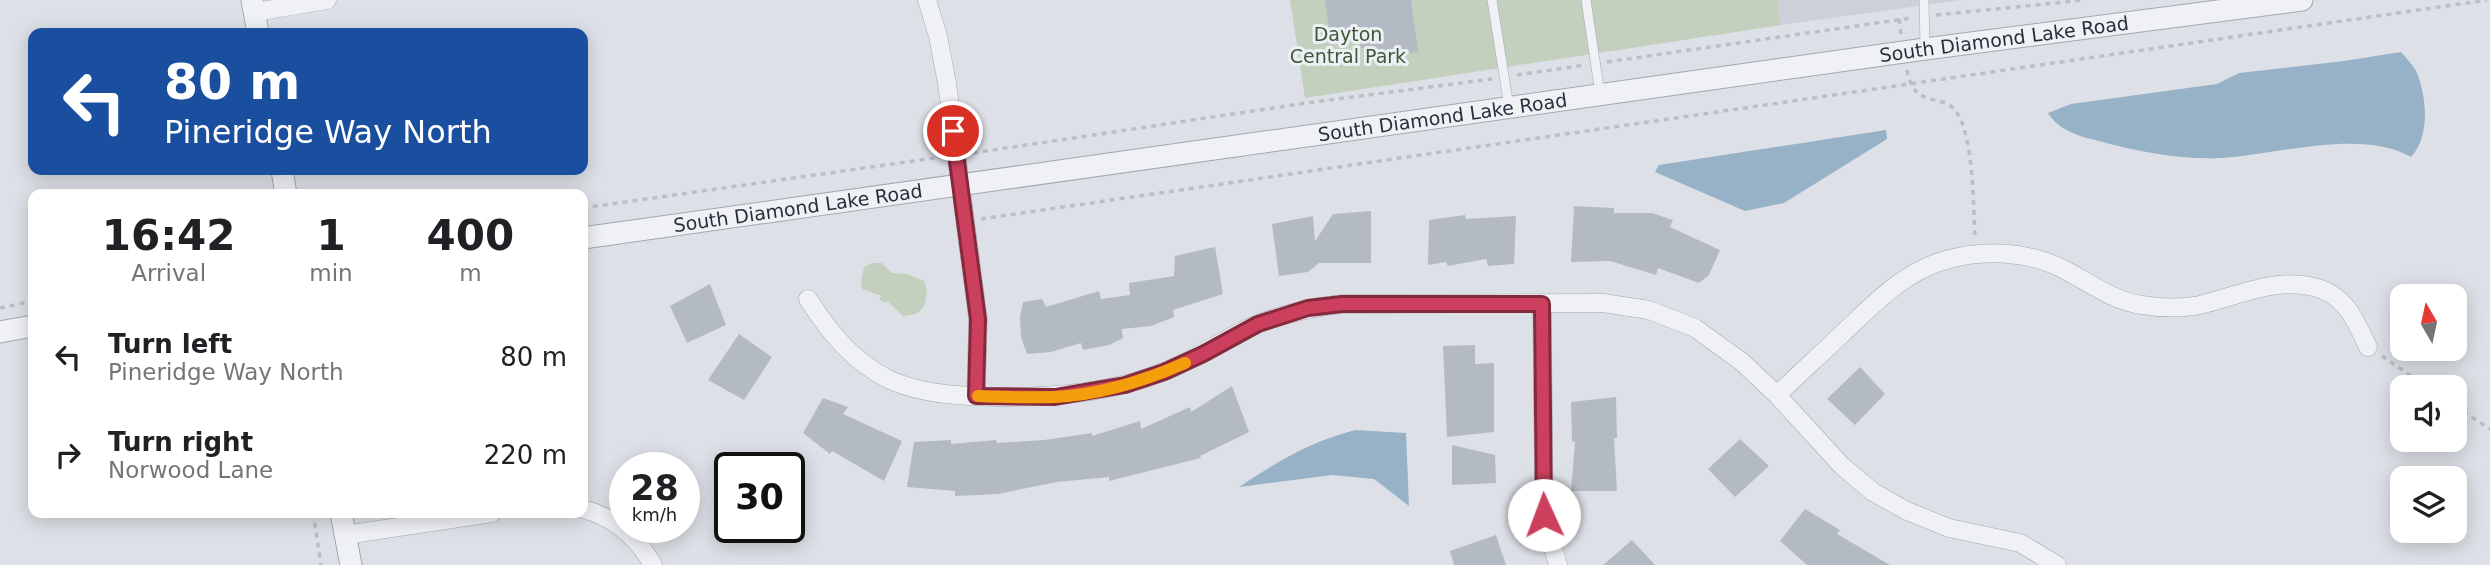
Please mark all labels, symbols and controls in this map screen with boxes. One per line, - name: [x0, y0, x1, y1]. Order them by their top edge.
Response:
- street label: South Diamond Lake Road: [1878, 12, 2130, 66]
- park label: Dayton Central Park: [1290, 23, 1406, 67]
- text: 80 m: [164, 54, 300, 111]
- icon: left: [49, 56, 140, 147]
- street label: South Diamond Lake Road: [1317, 89, 1568, 145]
- pin: [923, 101, 983, 161]
- icon: arrive: [934, 112, 972, 150]
- text: Pineridge Way North: [164, 113, 492, 151]
- street label: South Diamond Lake Road: [672, 179, 924, 236]
- text: 16:42: [102, 211, 236, 260]
- text: 1: [316, 211, 346, 260]
- text: 400: [427, 211, 514, 260]
- text: Arrival: [131, 260, 206, 286]
- text: min: [309, 260, 353, 286]
- text: m: [459, 260, 482, 286]
- north arrow: [2390, 284, 2468, 360]
- map controls: [2390, 284, 2467, 543]
- text: Turn left: [108, 329, 232, 359]
- icon: left: [49, 338, 87, 376]
- text: 80 m: [500, 342, 567, 372]
- text: Pineridge Way North: [108, 359, 344, 385]
- button: sound: [2390, 375, 2467, 452]
- text: Turn right: [108, 427, 253, 457]
- icon: right: [49, 436, 87, 474]
- text: 220 m: [484, 440, 567, 470]
- speed limit sign: 30: [714, 452, 805, 543]
- text: Norwood Lane: [108, 457, 273, 483]
- button: layers: [2390, 466, 2467, 543]
- text: 28: [630, 468, 679, 508]
- position arrow: [1507, 478, 1581, 552]
- text: km/h: [632, 504, 677, 525]

